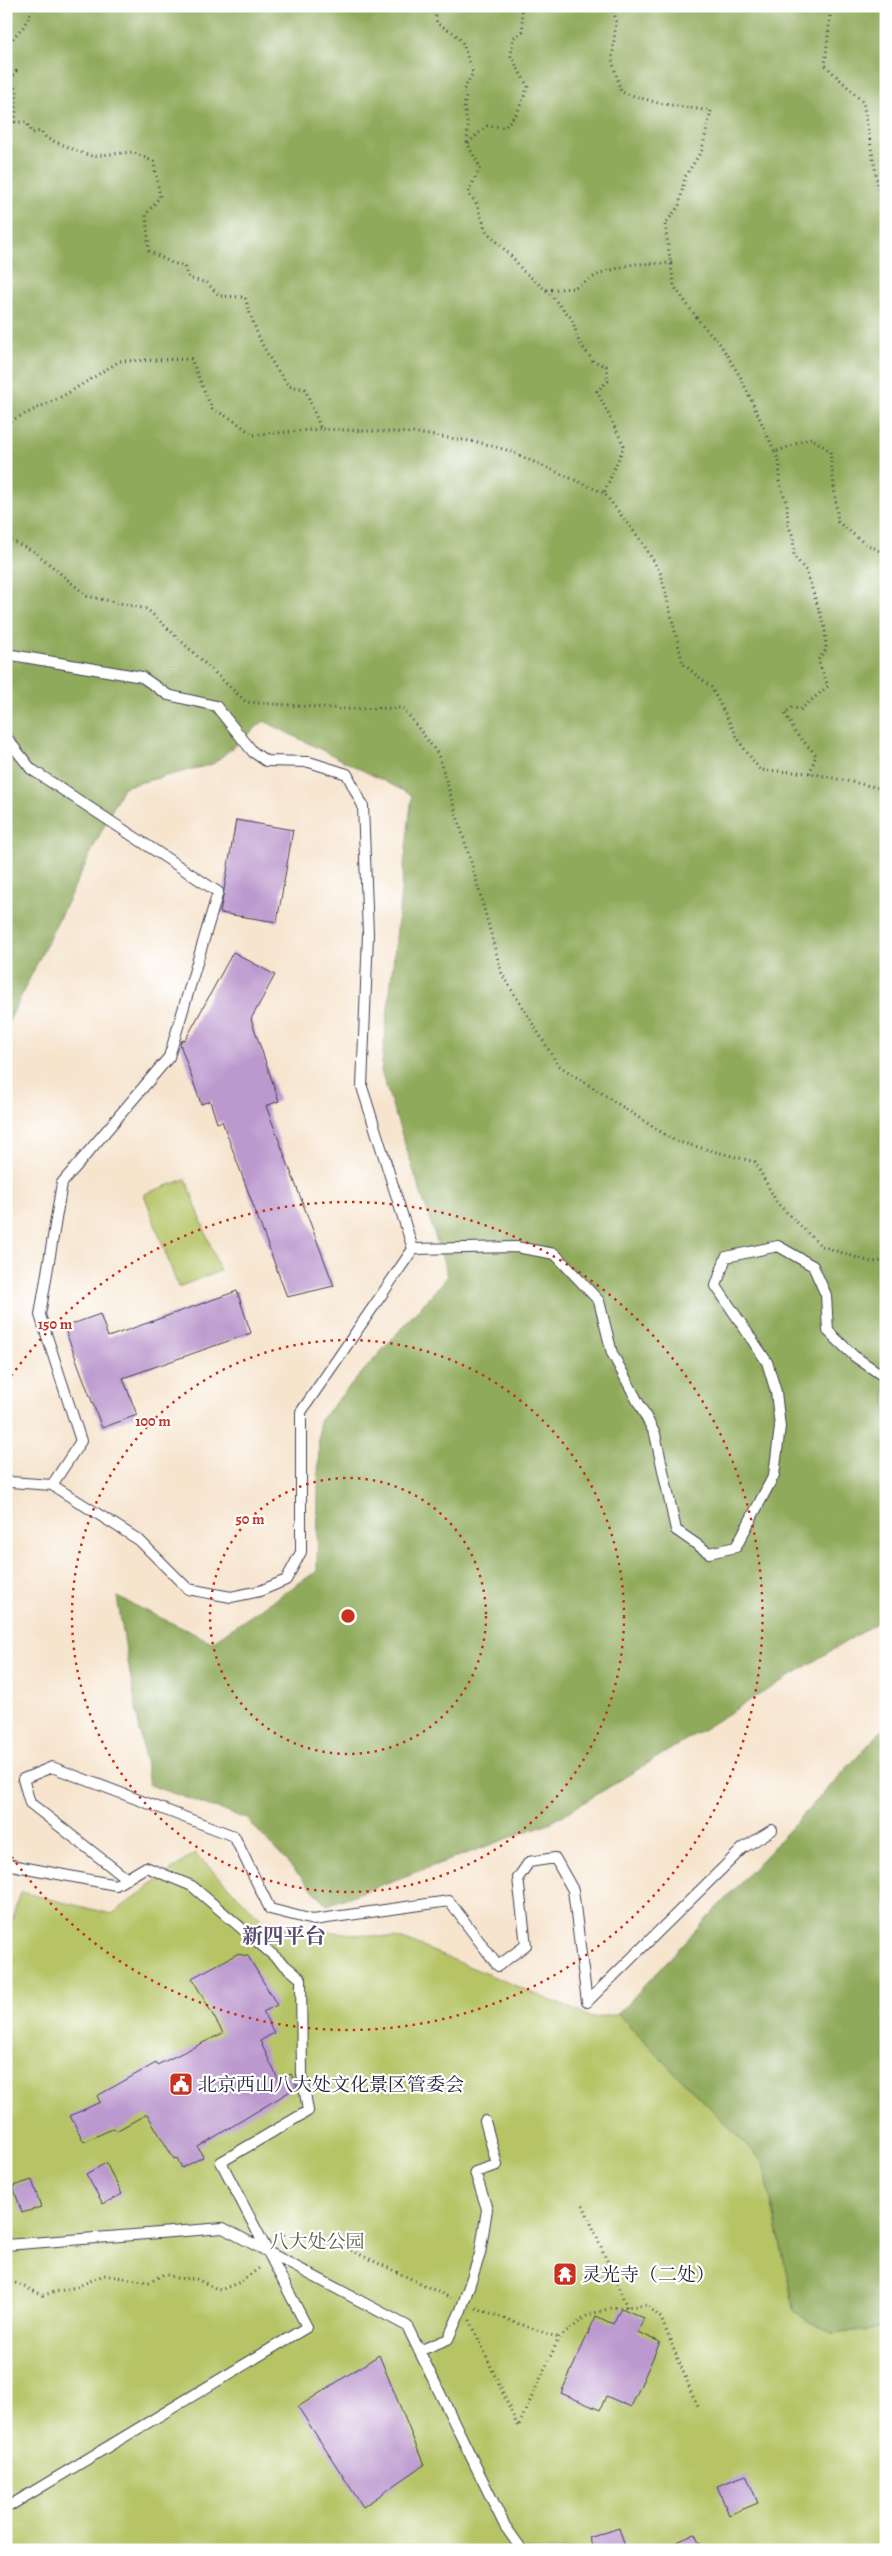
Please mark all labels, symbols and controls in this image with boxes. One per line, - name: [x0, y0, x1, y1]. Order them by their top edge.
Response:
- text: 150 m: [38, 1314, 73, 1334]
- text: 100 m: [135, 1411, 171, 1431]
- text: 50 m: [235, 1509, 265, 1529]
- centre of rings: [339, 1607, 357, 1625]
- district label: 新四平台: [242, 1922, 326, 1950]
- public building icon: 北京西山八大处文化景区管委会: [168, 2071, 194, 2097]
- place label: 北京西山八大处文化景区管委会: [198, 2072, 464, 2098]
- park label: 八大处公园: [269, 2229, 365, 2255]
- temple icon: 灵光寺（二处）: [552, 2261, 578, 2287]
- place label: 灵光寺（二处）: [582, 2262, 715, 2288]

